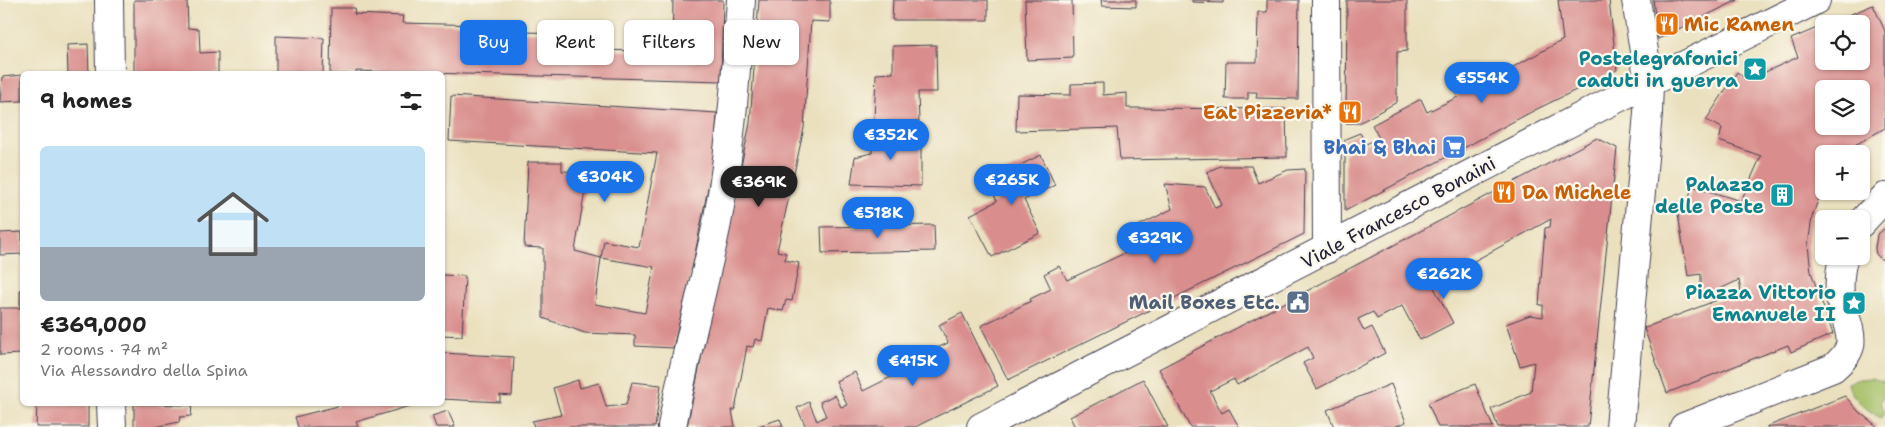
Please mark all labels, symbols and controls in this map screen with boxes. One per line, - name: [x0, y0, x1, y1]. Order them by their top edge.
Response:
- restaurant icon: Mic Ramen: [1654, 11, 1680, 37]
- place label: Mic Ramen: [1684, 12, 1794, 37]
- map controls: [1815, 15, 1870, 265]
- button: locate: [1815, 15, 1870, 70]
- chip: Buy: [460, 20, 527, 65]
- chip: Rent: [537, 20, 614, 65]
- chip: Filters: [624, 20, 714, 65]
- chip: New: [724, 20, 799, 65]
- place label: Postelegrafonici caduti in guerra: [1577, 46, 1738, 93]
- place icon: Postelegrafonici caduti in guerra: [1742, 56, 1768, 82]
- pin: €554K: [1447, 62, 1517, 104]
- text: €554K: [1455, 67, 1509, 88]
- button: layers: [1815, 80, 1870, 135]
- text: 9 homes: [40, 87, 132, 115]
- icon: filters: [397, 87, 425, 115]
- restaurant icon: Eat Pizzeria*: [1337, 99, 1363, 125]
- place label: Eat Pizzeria*: [1203, 100, 1332, 125]
- pin: €352K: [856, 119, 926, 161]
- text: €352K: [864, 124, 918, 145]
- supermarket icon: Bhai & Bhai: [1441, 134, 1467, 160]
- place label: Bhai & Bhai: [1324, 135, 1436, 160]
- button: +: [1815, 145, 1870, 200]
- street label: Viale Francesco Bonaini: [1296, 150, 1500, 274]
- pin: €304K: [570, 160, 640, 203]
- pin: €265K: [977, 164, 1047, 206]
- text: €304K: [577, 166, 633, 187]
- pin: €369K: [724, 166, 794, 208]
- text: €265K: [985, 169, 1039, 190]
- text: €369K: [731, 171, 787, 192]
- place label: Palazzo delle Poste: [1655, 172, 1764, 219]
- icon: home: [188, 179, 278, 269]
- restaurant icon: Da Michele: [1491, 179, 1517, 205]
- place label: Da Michele: [1522, 180, 1631, 205]
- building icon: Palazzo delle Poste: [1769, 182, 1795, 208]
- pin: €518K: [843, 196, 913, 239]
- text: €518K: [853, 202, 903, 223]
- button: −: [1815, 210, 1870, 265]
- pin: €329K: [1120, 222, 1190, 264]
- text: €329K: [1128, 227, 1182, 248]
- pin: €262K: [1409, 258, 1479, 300]
- text: €262K: [1417, 263, 1471, 284]
- place label: Piazza Vittorio Emanuele II: [1685, 280, 1836, 327]
- public building icon: Mail Boxes Etc.: [1285, 289, 1311, 315]
- place label: Mail Boxes Etc.: [1129, 290, 1280, 315]
- place icon: Piazza Vittorio Emanuele II: [1841, 290, 1867, 316]
- text: €369,000: [40, 311, 147, 339]
- text: 2 rooms · 74 m²: [40, 339, 168, 360]
- pin: €415K: [878, 344, 948, 387]
- text: €415K: [888, 350, 938, 371]
- text: Via Alessandro della Spina: [40, 360, 248, 381]

